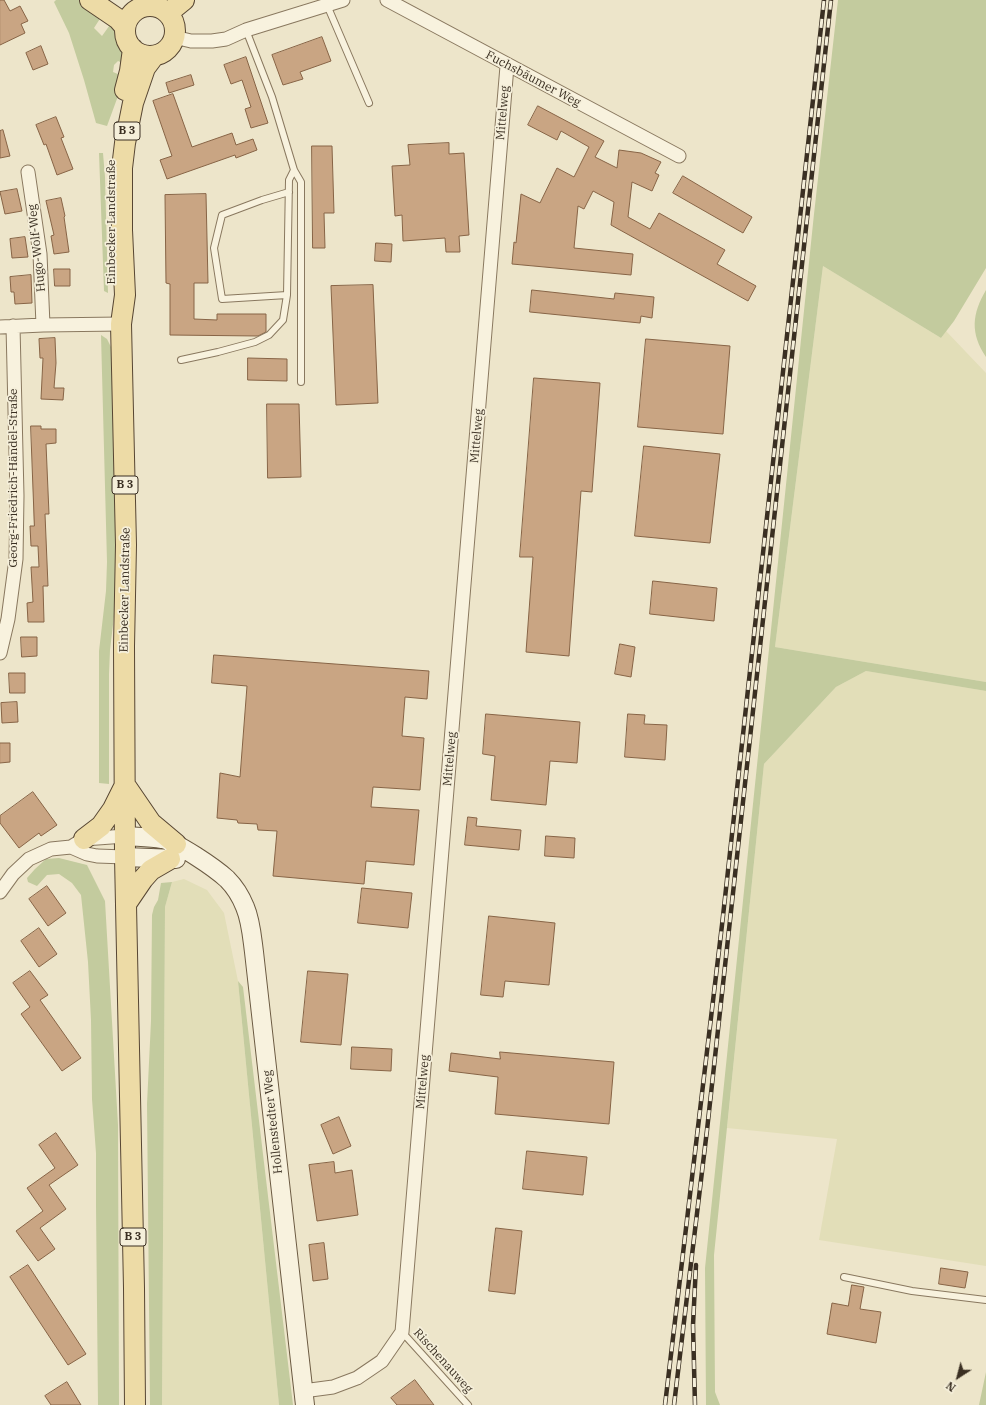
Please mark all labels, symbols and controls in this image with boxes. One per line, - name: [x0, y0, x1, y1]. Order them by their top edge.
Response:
- street label: Fuchsbäumer Weg: [483, 48, 583, 110]
- street label: Mittelweg: [493, 85, 513, 141]
- road number: B 3: [114, 122, 140, 140]
- street label: Einbecker Landstraße: [105, 159, 119, 285]
- street label: Hugo-Wolf-Weg: [25, 203, 49, 293]
- street label: Georg-Friedrich-Händel-Straße: [7, 389, 21, 567]
- street label: Mittelweg: [467, 408, 487, 464]
- road number: B 3: [112, 476, 138, 494]
- street label: Einbecker Landstraße: [117, 527, 133, 653]
- street label: Mittelweg: [440, 731, 460, 787]
- street label: Mittelweg: [413, 1054, 433, 1110]
- street label: Hollenstedter Weg: [260, 1069, 286, 1175]
- road number: B 3: [120, 1228, 146, 1246]
- street label: Rischenauweg: [410, 1326, 476, 1396]
- north arrow: [938, 1357, 978, 1397]
- text: N: [943, 1378, 959, 1395]

